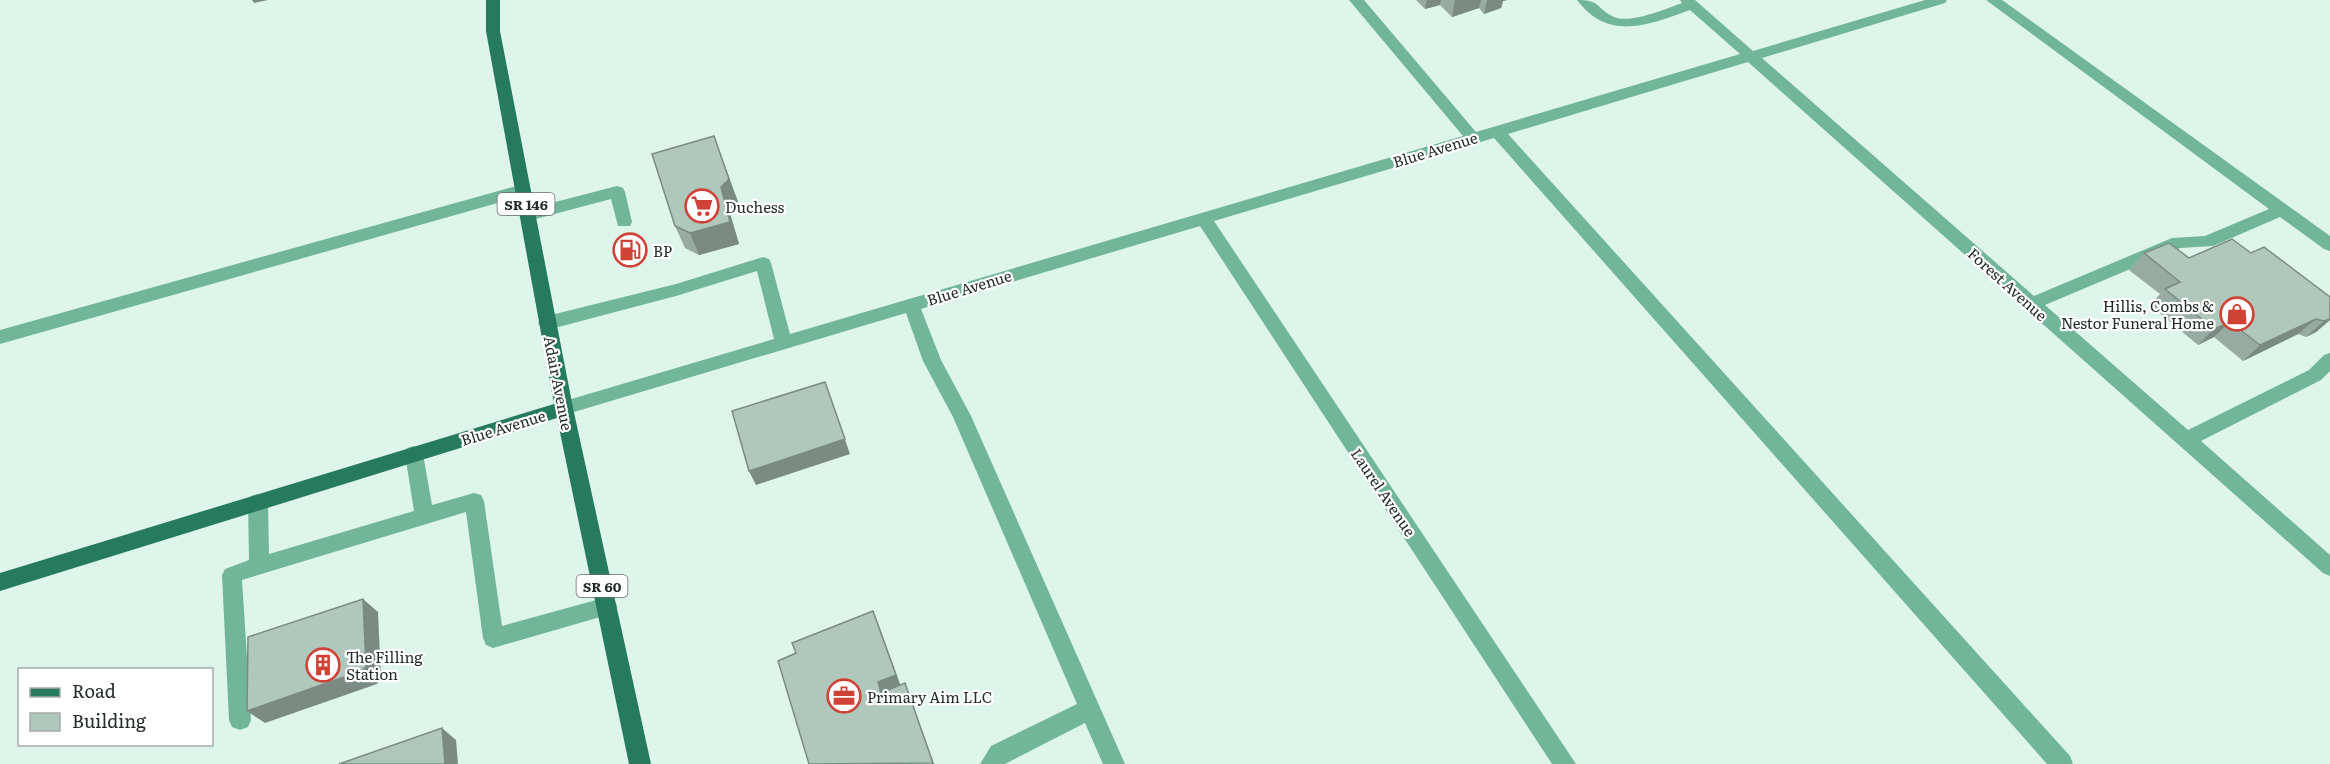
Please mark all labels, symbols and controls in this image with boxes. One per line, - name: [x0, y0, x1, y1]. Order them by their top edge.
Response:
- street label: Blue Avenue: [1390, 125, 1480, 173]
- supermarket icon: Duchess: [684, 188, 720, 224]
- road number: SR 146: [498, 193, 554, 215]
- place label: Duchess: [725, 195, 785, 218]
- fuel station icon: BP: [612, 232, 648, 268]
- place label: BP: [653, 239, 672, 262]
- street label: Forest Avenue: [1963, 242, 2053, 326]
- street label: Blue Avenue: [924, 263, 1014, 311]
- place label: Hillis, Combs & Nestor Funeral Home: [2061, 294, 2214, 334]
- shop icon: Hillis, Combs & Nestor Funeral Home: [2219, 296, 2255, 332]
- street label: Adair Avenue: [539, 334, 579, 433]
- street label: Blue Avenue: [458, 403, 548, 451]
- street label: Laurel Avenue: [1346, 443, 1422, 541]
- road number: SR 60: [576, 575, 628, 597]
- place label: The Filling Station: [346, 645, 423, 685]
- building icon: The Filling Station: [305, 647, 341, 683]
- legend: [18, 668, 213, 746]
- text: Road: [72, 677, 116, 704]
- office icon: Primary Aim LLC: [826, 678, 862, 714]
- place label: Primary Aim LLC: [867, 685, 992, 708]
- text: Building: [72, 707, 147, 734]

